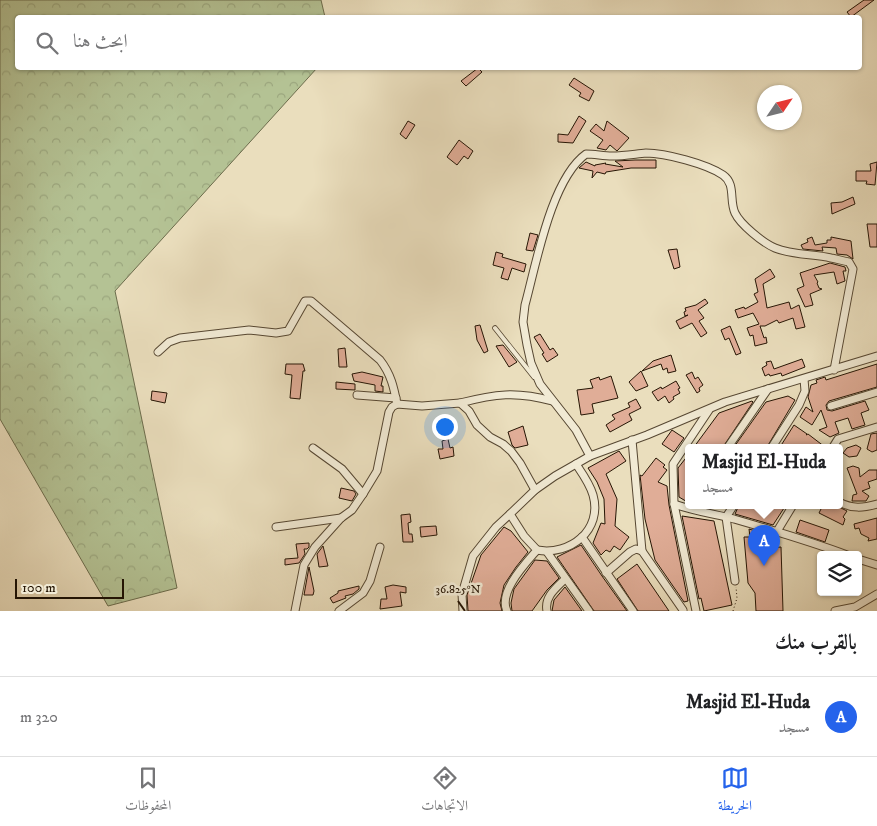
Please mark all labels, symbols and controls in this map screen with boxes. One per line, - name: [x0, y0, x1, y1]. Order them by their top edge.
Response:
- search box: [15, 15, 862, 70]
- icon: search: [33, 29, 61, 57]
- text: ابحث هنا: [73, 30, 128, 53]
- north arrow: [757, 85, 802, 130]
- your location: [432, 414, 458, 440]
- popup: [685, 444, 843, 509]
- text: Masjid El-Huda: [702, 451, 826, 474]
- text: مسجد: [702, 477, 733, 497]
- pin: A: [748, 525, 780, 566]
- map controls: [817, 551, 862, 596]
- button: layers: [817, 551, 862, 596]
- scale bar: [15, 576, 124, 599]
- text: 100 m: [22, 579, 56, 597]
- text: 36.825°N: [435, 582, 481, 597]
- text: بالقرب منك: [775, 630, 857, 656]
- text: Masjid El-Huda: [686, 691, 810, 714]
- text: 320 m: [20, 707, 58, 727]
- text: A: [836, 707, 846, 727]
- text: مسجد: [779, 717, 810, 737]
- tab: المحفوظات: [125, 764, 171, 819]
- tab: الاتجاهات: [421, 764, 468, 819]
- tab: الخريطة: [718, 764, 752, 819]

